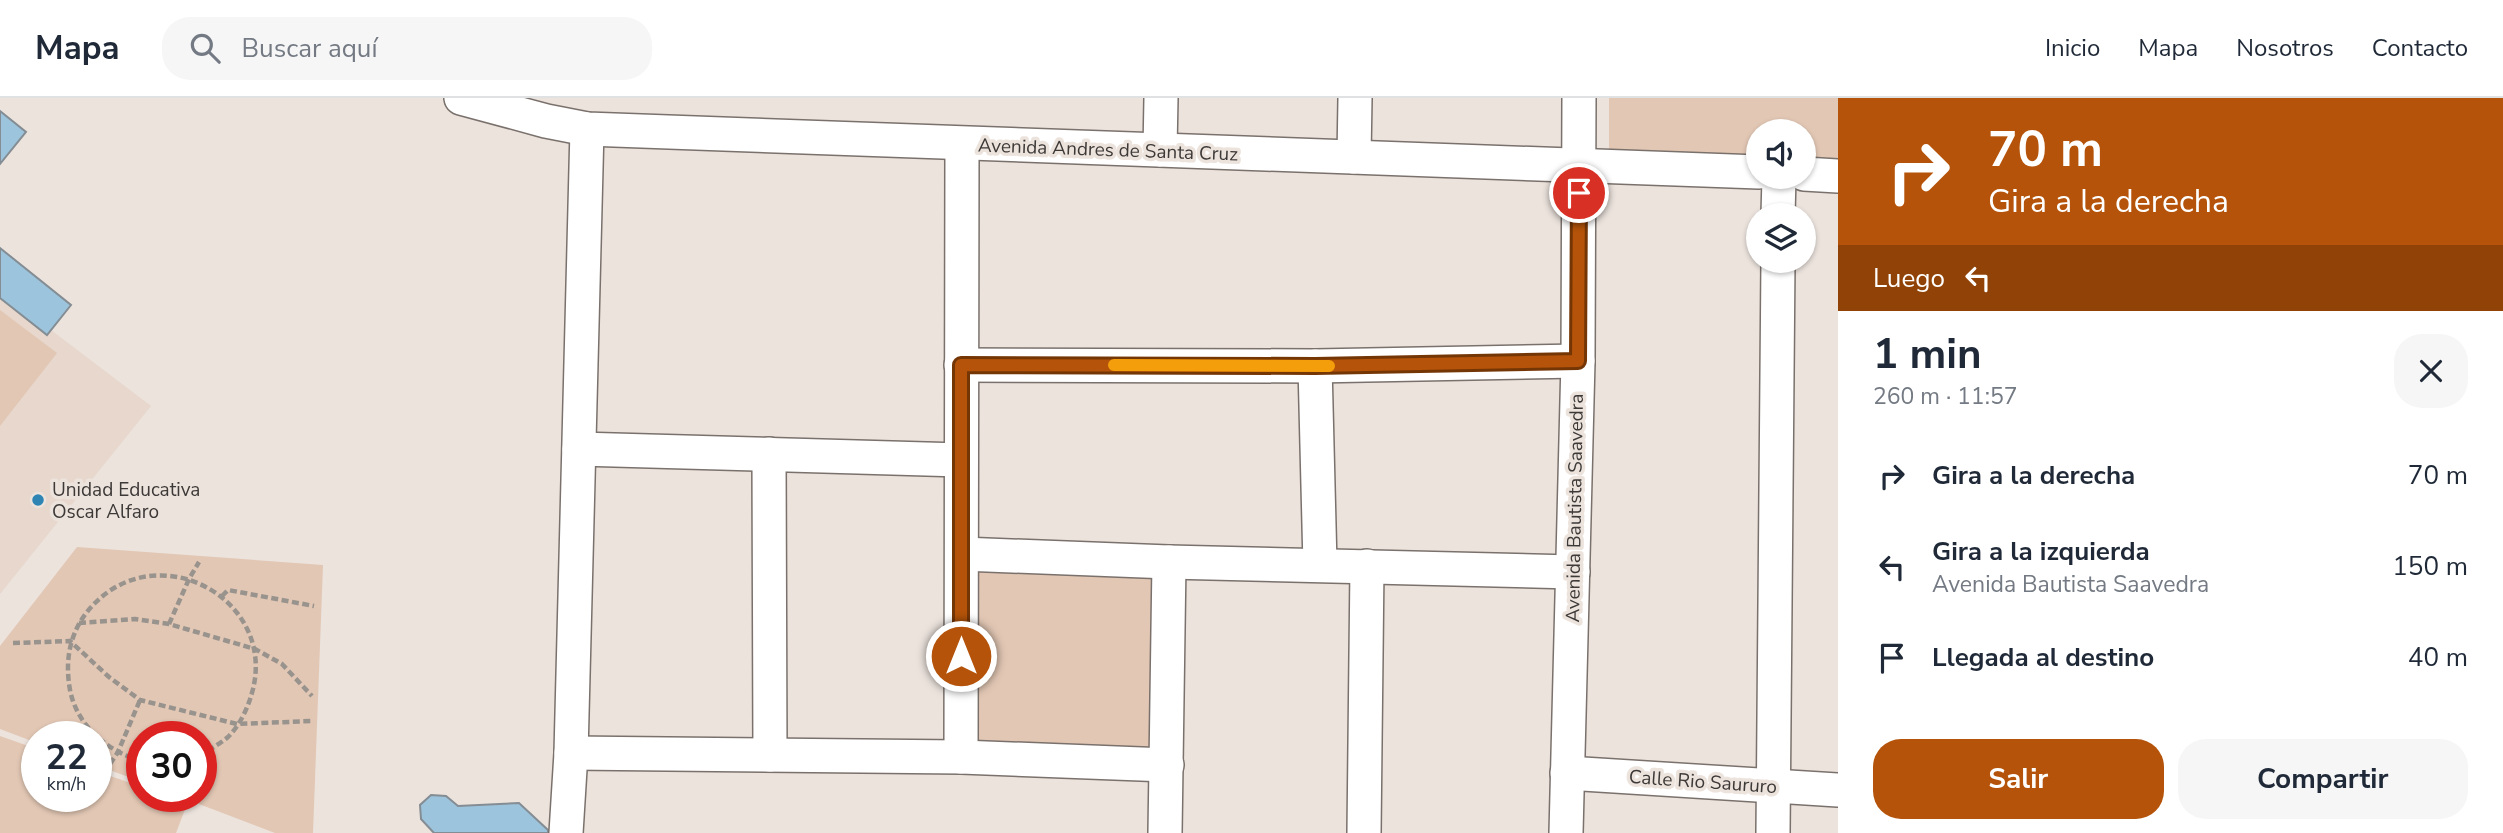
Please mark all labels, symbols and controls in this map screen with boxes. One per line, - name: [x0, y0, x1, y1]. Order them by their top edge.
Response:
- search box: [162, 17, 652, 80]
- text: Mapa: [35, 26, 120, 71]
- icon: search: [186, 29, 224, 67]
- text: Buscar aquí: [242, 31, 377, 66]
- text: Inicio: [2045, 32, 2100, 64]
- text: Mapa: [2138, 32, 2198, 64]
- text: Nosotros: [2236, 32, 2334, 64]
- text: Contacto: [2372, 32, 2468, 64]
- text: 70 m: [1988, 116, 2103, 183]
- map controls: [1746, 119, 1816, 273]
- button: sound: [1746, 119, 1816, 189]
- icon: right: [1873, 126, 1964, 217]
- street label: Avenida Andres de Santa Cruz: [978, 132, 1239, 168]
- pin: [1549, 163, 1609, 223]
- icon: arrive: [1560, 174, 1598, 212]
- text: Gira a la derecha: [1988, 180, 2229, 223]
- button: layers: [1746, 203, 1816, 273]
- icon: left: [1959, 259, 1997, 297]
- text: Luego: [1873, 261, 1945, 296]
- text: 1 min: [1873, 326, 1982, 383]
- button: close: [2394, 334, 2468, 408]
- text: 260 m · 11:57: [1873, 381, 2018, 412]
- street label: Avenida Bautista Saavedra: [1560, 393, 1590, 623]
- icon: right: [1873, 457, 1911, 495]
- text: Gira a la derecha: [1932, 458, 2135, 493]
- text: 70 m: [2408, 458, 2468, 493]
- place label: Unidad Educativa Oscar Alfaro: [52, 477, 200, 525]
- marker: Unidad Educativa Oscar Alfaro: [30, 492, 46, 508]
- text: Gira a la izquierda: [1932, 534, 2150, 569]
- icon: left: [1873, 548, 1911, 586]
- text: 150 m: [2392, 549, 2468, 584]
- text: Avenida Bautista Saavedra: [1932, 569, 2209, 600]
- position arrow: [924, 619, 998, 693]
- icon: arrive: [1873, 639, 1911, 677]
- text: Llegada al destino: [1932, 640, 2154, 675]
- text: 40 m: [2408, 640, 2468, 675]
- speed limit sign: 30: [126, 721, 217, 812]
- text: 22: [45, 734, 88, 781]
- button: Salir: [1873, 739, 2164, 819]
- button: Compartir: [2178, 739, 2468, 819]
- street label: Calle Rio Saururo: [1628, 764, 1778, 800]
- text: km/h: [47, 772, 86, 796]

